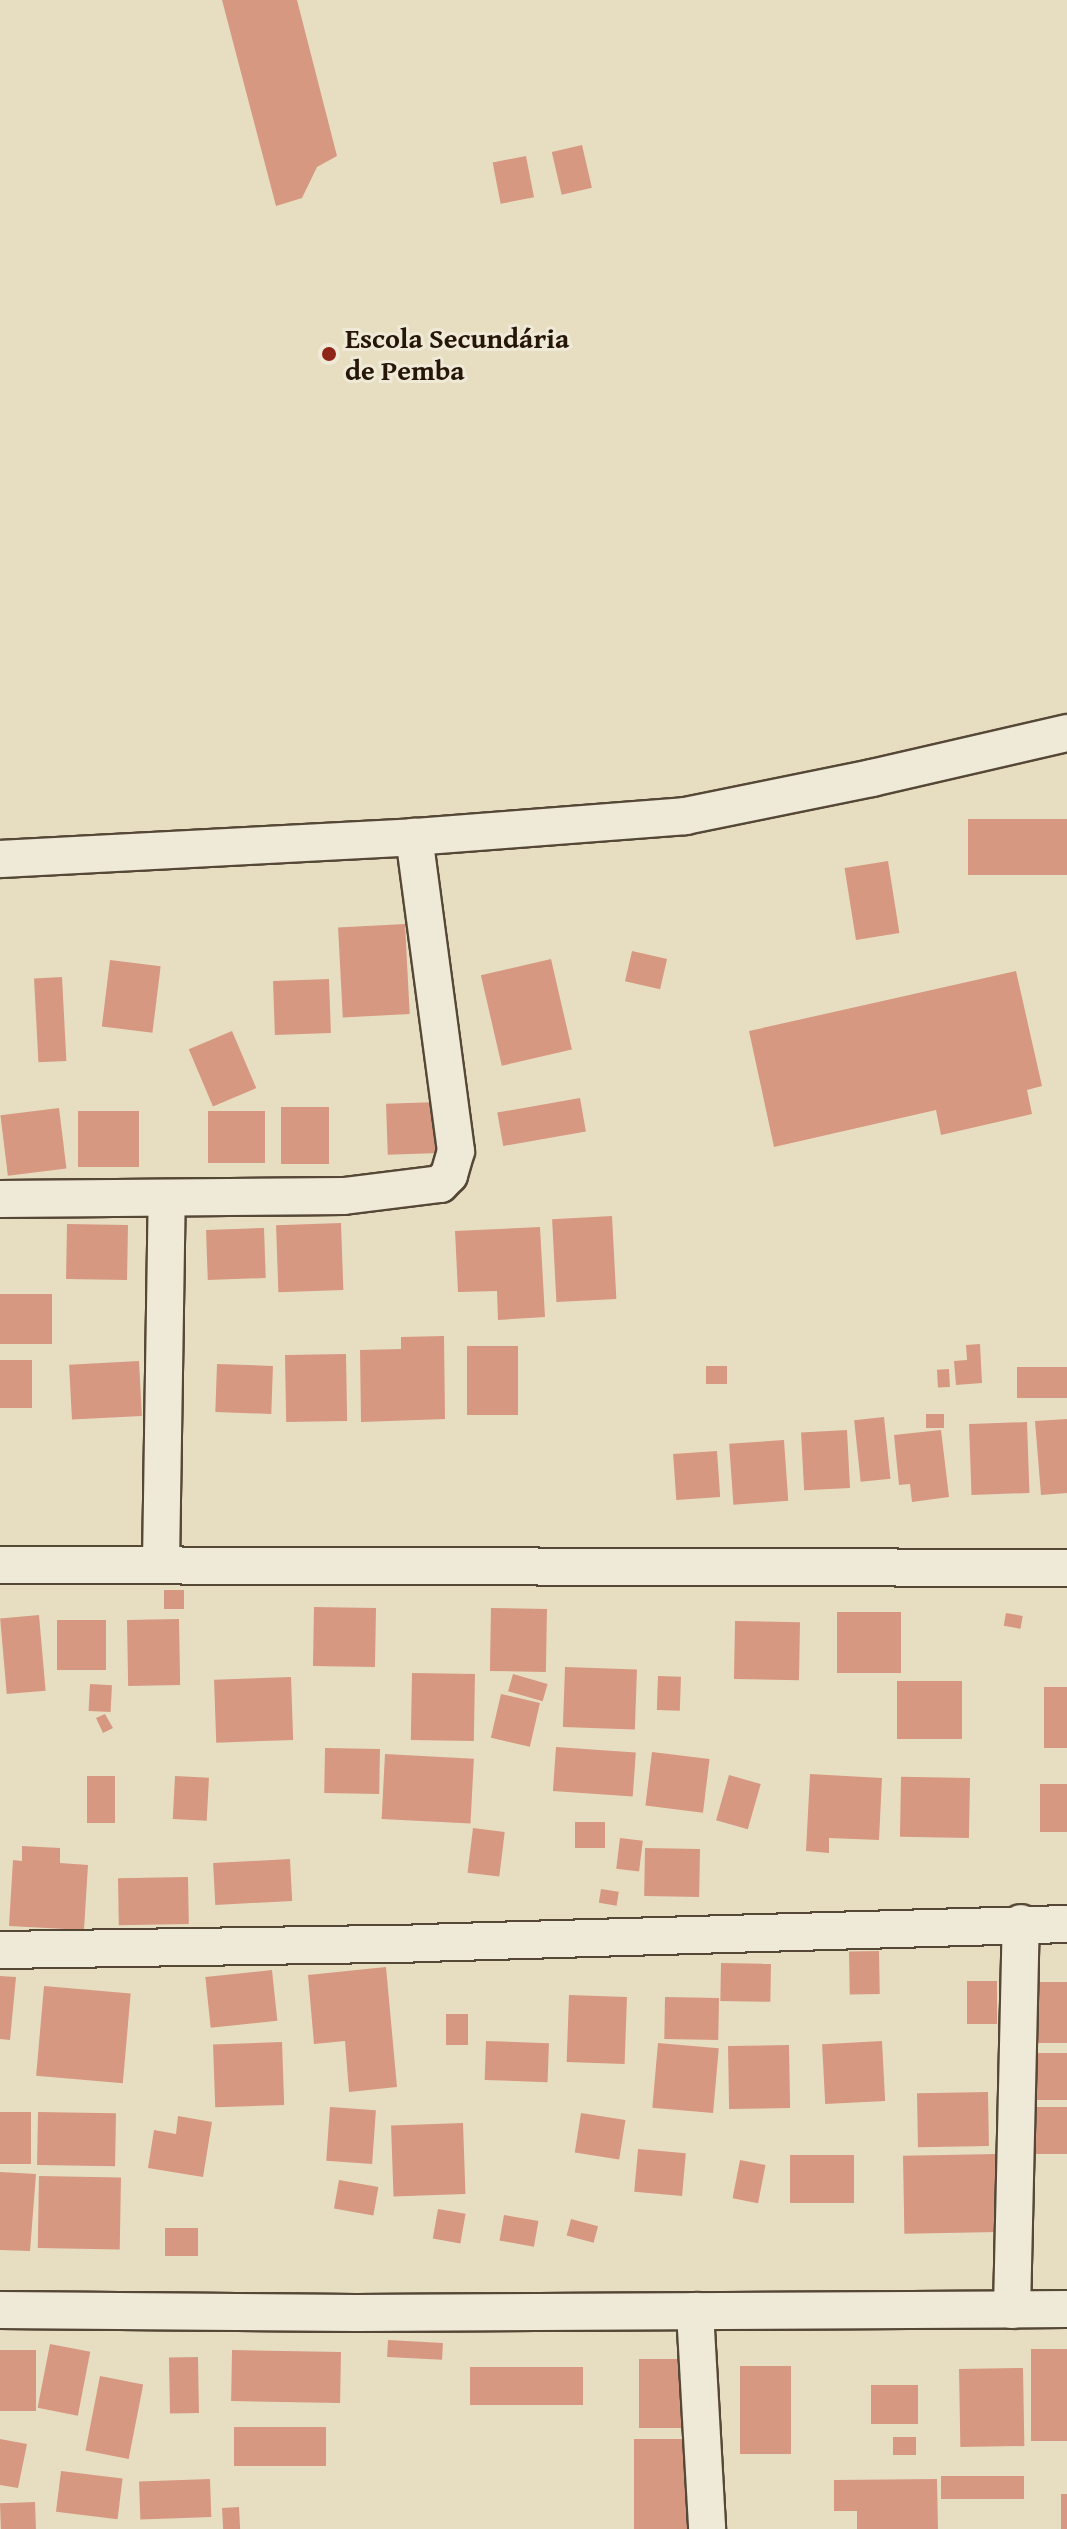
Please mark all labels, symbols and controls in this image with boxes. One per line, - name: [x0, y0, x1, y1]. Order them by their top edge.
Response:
- place label: Escola Secundária de Pemba: [345, 321, 569, 387]
- marker: Escola Secundária de Pemba: [320, 345, 338, 363]

